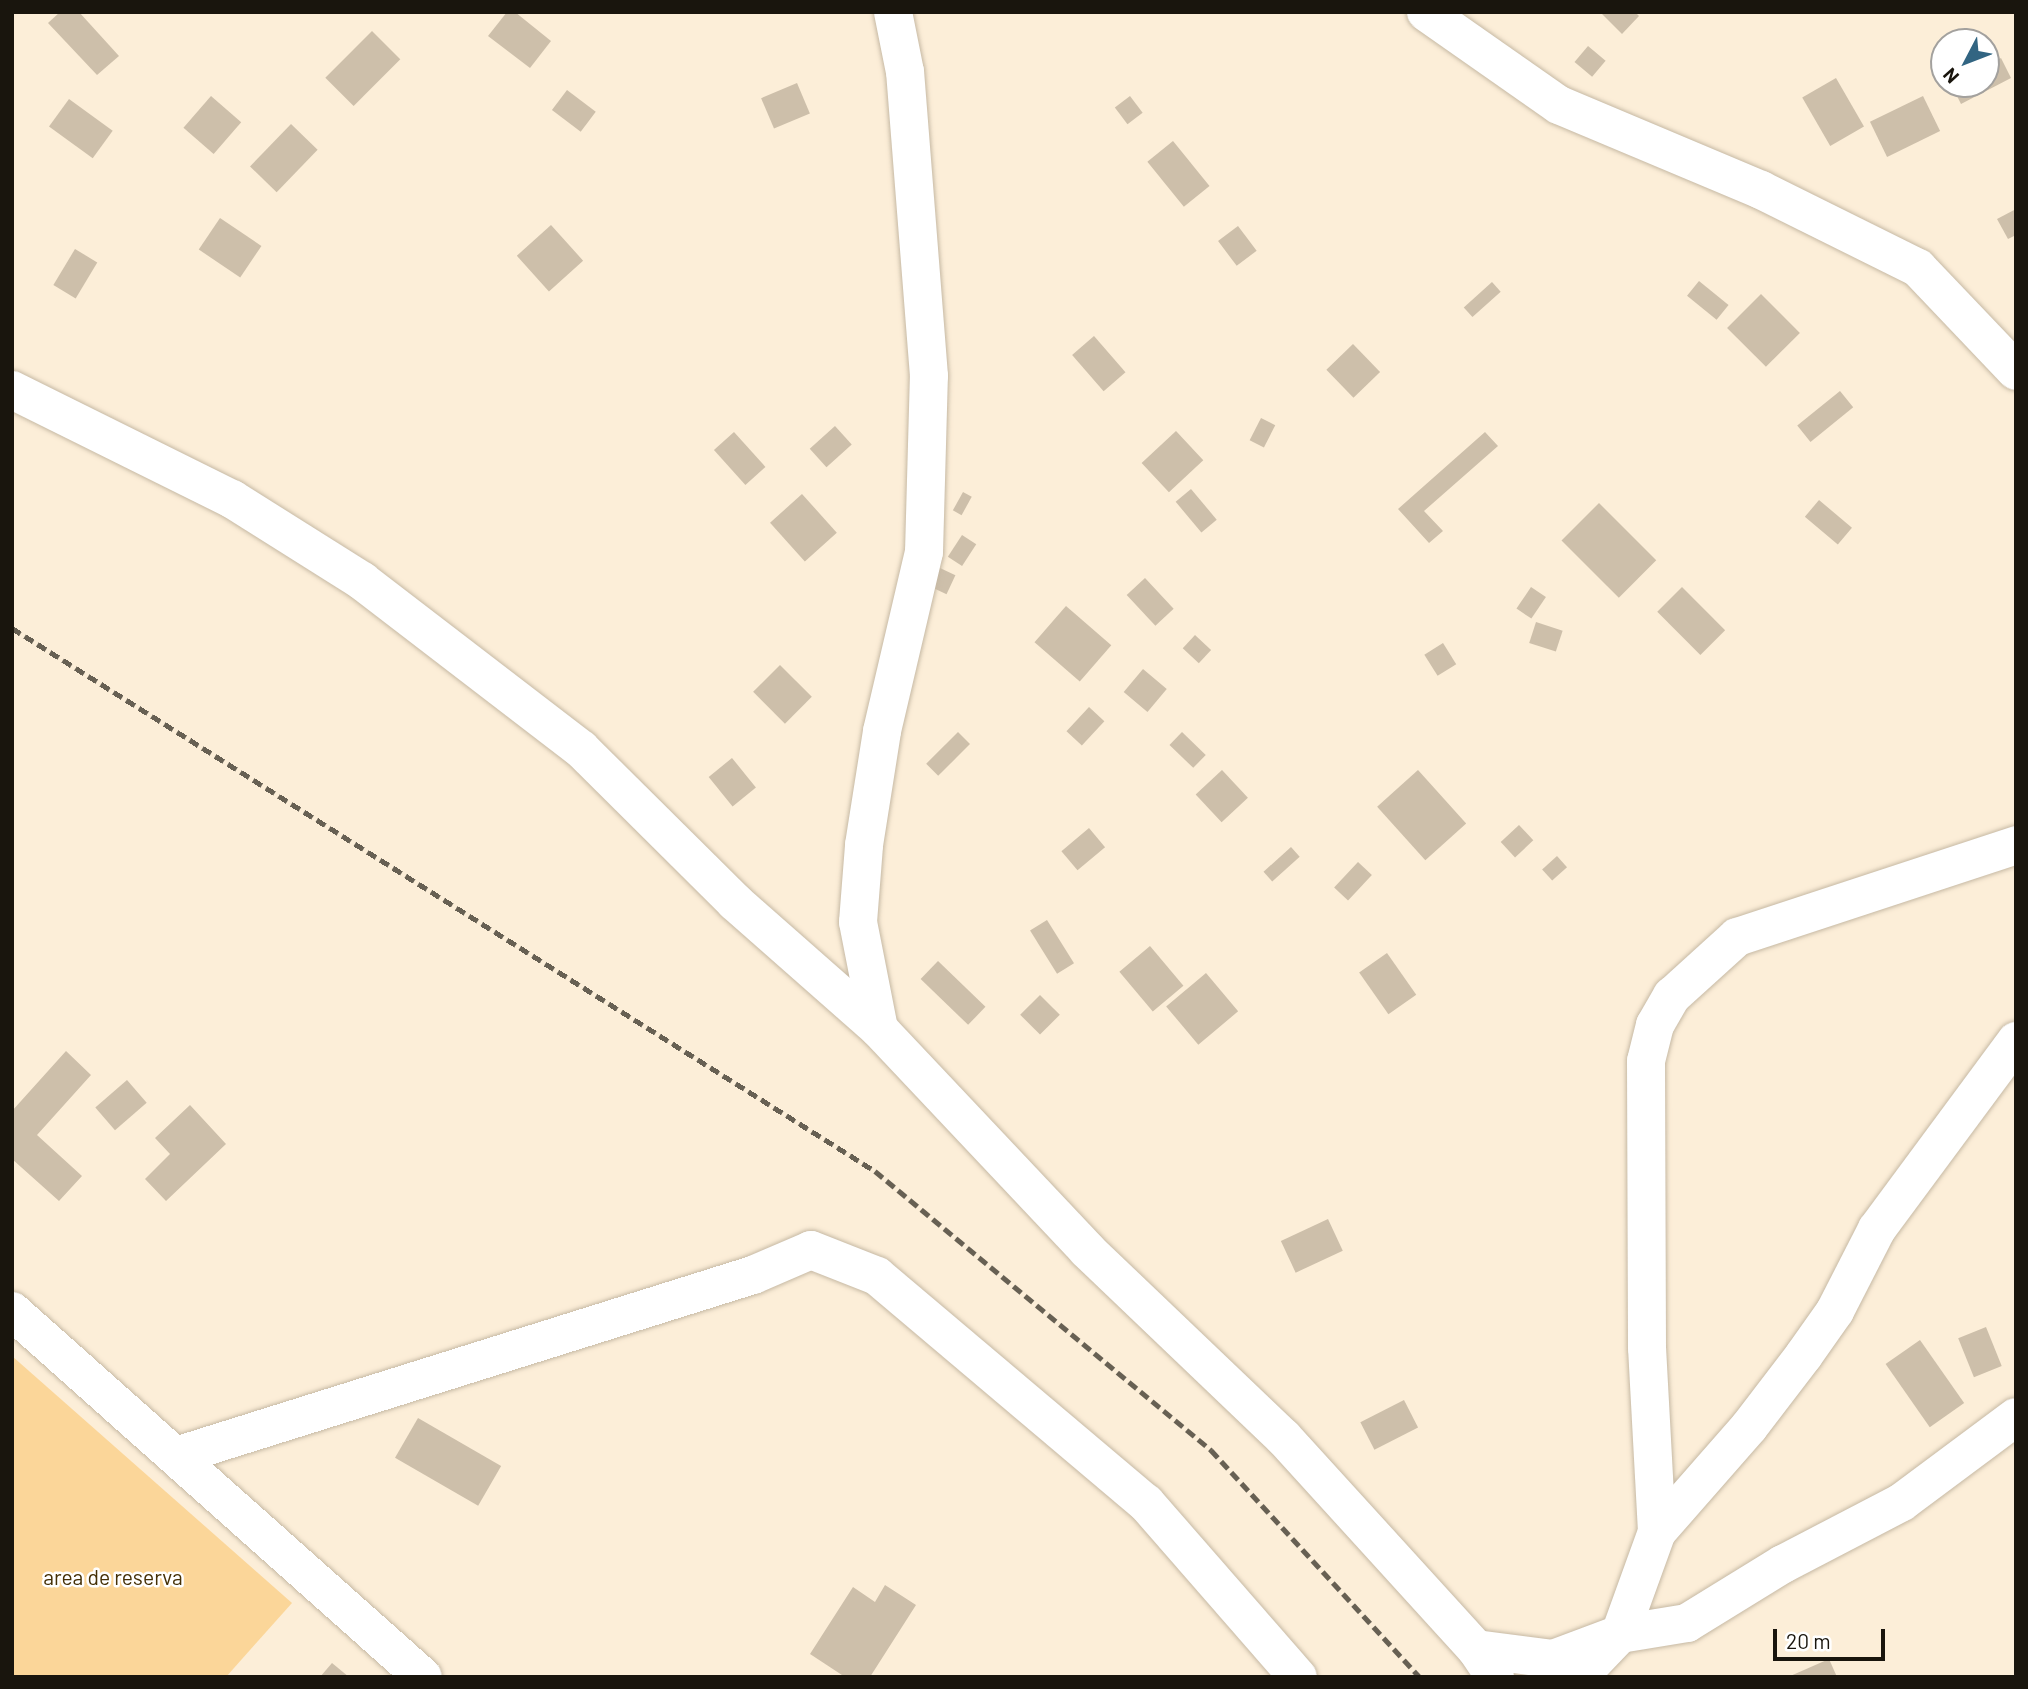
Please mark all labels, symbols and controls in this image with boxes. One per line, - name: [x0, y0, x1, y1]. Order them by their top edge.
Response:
- north arrow: [1930, 28, 2000, 98]
- text: N: [1938, 64, 1963, 88]
- park label: area de reserva: [43, 1564, 183, 1590]
- scale bar: [1776, 1616, 1888, 1660]
- text: 20 m: [1786, 1628, 1831, 1653]

